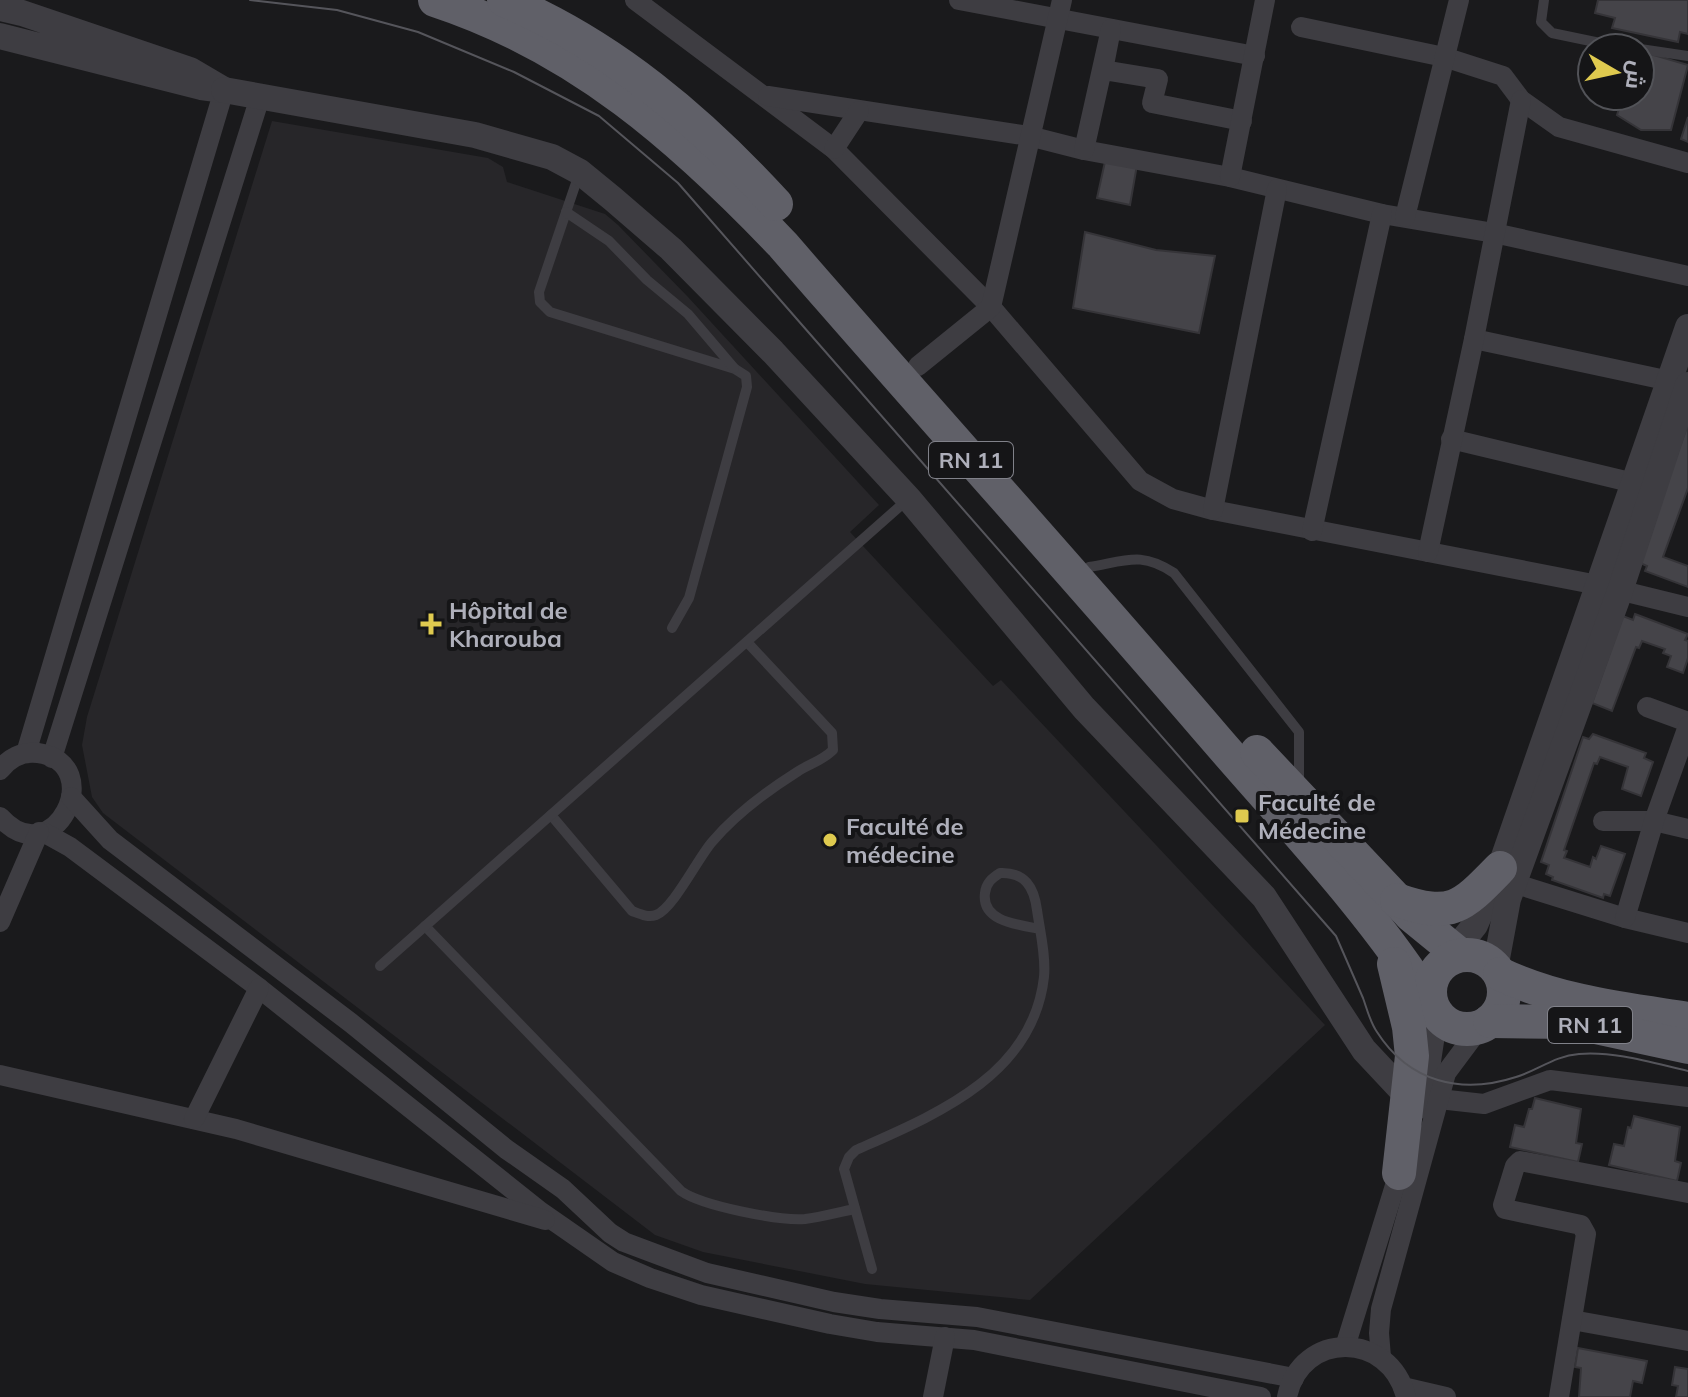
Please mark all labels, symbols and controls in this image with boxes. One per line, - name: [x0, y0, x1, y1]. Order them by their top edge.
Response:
- north arrow: [1576, 32, 1656, 112]
- text: ش: [1620, 59, 1652, 91]
- road number: RN 11: [929, 442, 1013, 478]
- place label: Hôpital de Kharouba: [449, 595, 568, 653]
- marker: Hôpital de Kharouba: [420, 613, 442, 635]
- place label: Faculté de Médecine: [1258, 787, 1376, 845]
- marker: Faculté de Médecine: [1233, 807, 1251, 825]
- place label: Faculté de médecine: [846, 811, 964, 869]
- marker: Faculté de médecine: [821, 831, 839, 849]
- road number: RN 11: [1548, 1007, 1632, 1043]

